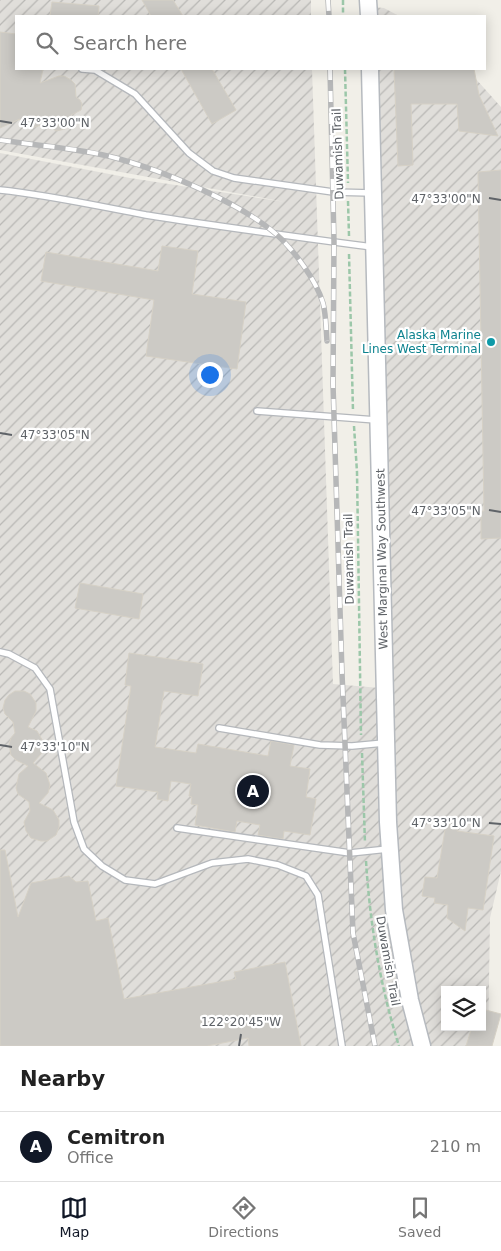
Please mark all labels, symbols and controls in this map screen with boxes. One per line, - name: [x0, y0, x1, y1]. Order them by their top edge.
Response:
- search box: [15, 15, 486, 70]
- icon: search: [33, 29, 61, 57]
- text: Search here: [73, 32, 187, 54]
- street label: Duwamish Trail: [329, 108, 347, 200]
- text: 47°33'00"N: [20, 116, 90, 130]
- text: 47°33'00"N: [411, 192, 481, 206]
- place label: Alaska Marine Lines West Terminal: [362, 328, 481, 356]
- marker: Alaska Marine Lines West Terminal: [485, 336, 497, 348]
- your location: [197, 362, 223, 388]
- text: 47°33'05"N: [20, 428, 90, 442]
- street label: West Marginal Way Southwest: [373, 468, 391, 650]
- text: 47°33'05"N: [411, 504, 481, 518]
- street label: Duwamish Trail: [341, 513, 357, 605]
- text: 47°33'10"N: [20, 740, 90, 754]
- pin: A: [237, 772, 269, 810]
- text: 47°33'10"N: [411, 816, 481, 830]
- street label: Duwamish Trail: [373, 915, 403, 1007]
- map controls: [441, 986, 486, 1031]
- button: layers: [441, 986, 486, 1031]
- text: 122°20'45"W: [201, 1015, 281, 1029]
- text: Nearby: [20, 1067, 105, 1091]
- text: Cemitron: [67, 1126, 165, 1148]
- text: A: [30, 1137, 42, 1156]
- text: 210 m: [430, 1137, 481, 1156]
- text: Office: [67, 1148, 114, 1167]
- tab: Map: [60, 1194, 89, 1240]
- tab: Directions: [208, 1194, 279, 1240]
- tab: Saved: [398, 1194, 441, 1240]

